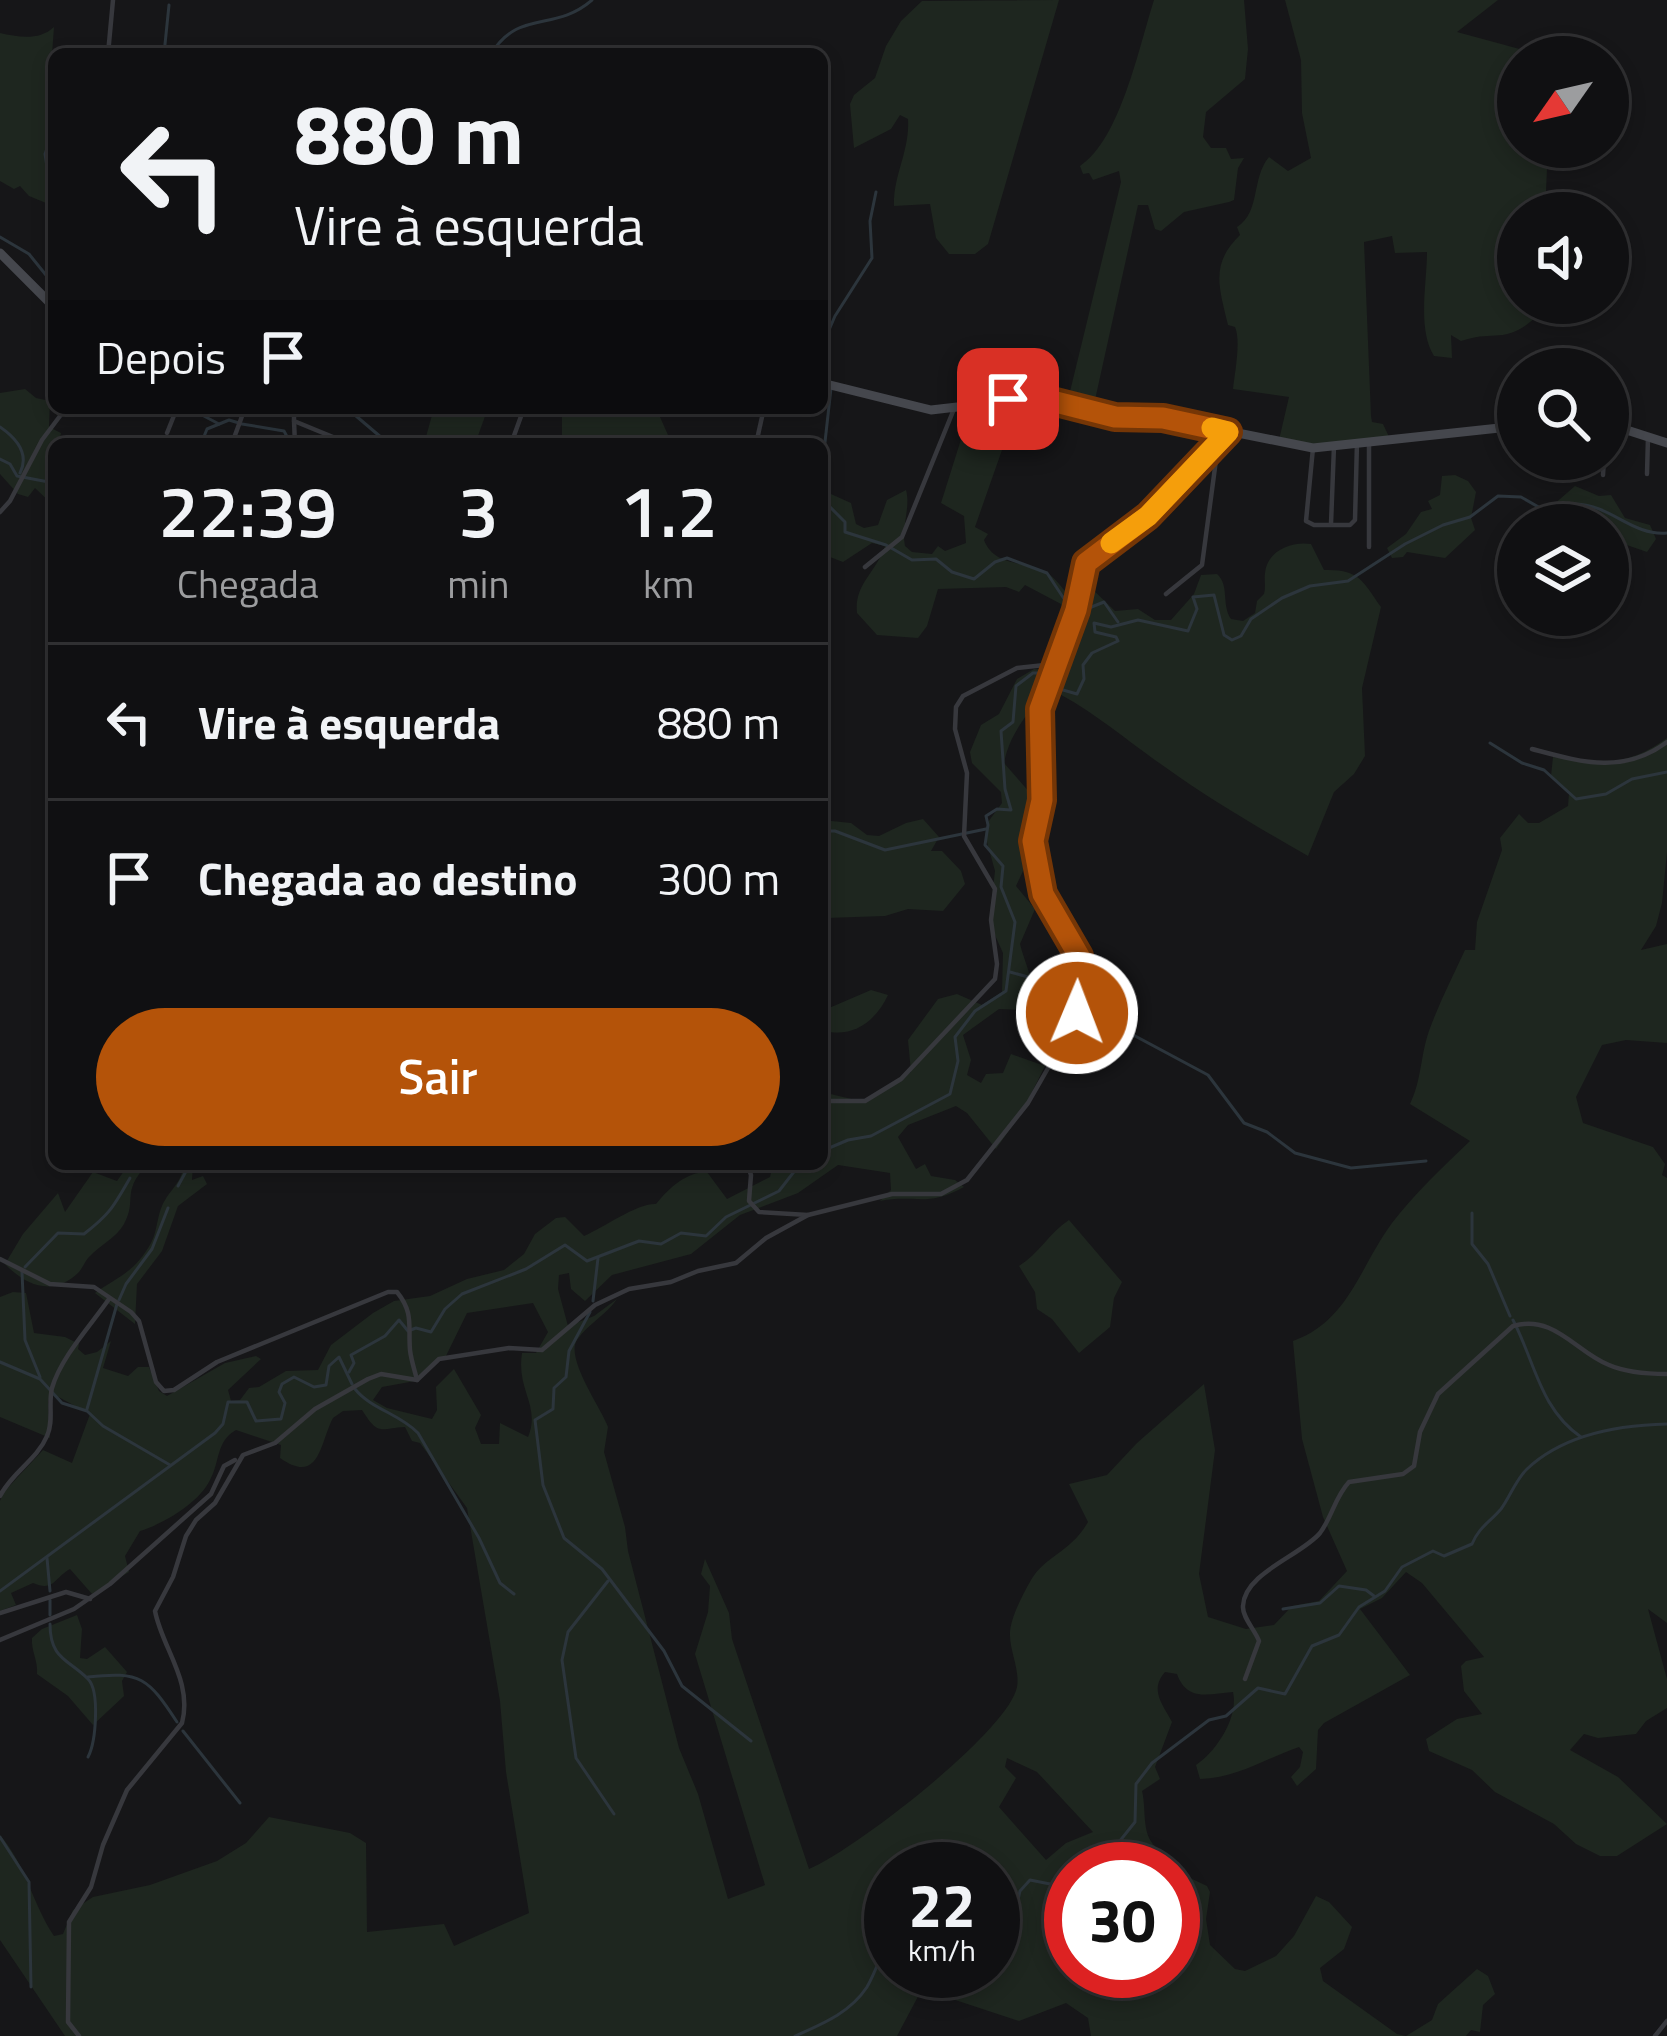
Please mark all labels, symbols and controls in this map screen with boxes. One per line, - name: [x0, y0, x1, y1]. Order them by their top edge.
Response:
- north arrow: [1497, 36, 1629, 168]
- map controls: [1497, 36, 1629, 636]
- text: 880 m: [294, 69, 524, 197]
- icon: left: [96, 96, 252, 252]
- text: Vire à esquerda: [294, 184, 644, 266]
- button: sound: [1497, 192, 1629, 324]
- text: Depois: [96, 323, 226, 391]
- icon: arrive: [250, 324, 316, 390]
- pin: [957, 348, 1059, 450]
- button: search: [1497, 348, 1629, 480]
- icon: arrive: [975, 366, 1041, 432]
- text: 22:39: [158, 455, 337, 565]
- text: 3: [458, 455, 498, 565]
- text: 1.2: [620, 455, 718, 565]
- button: layers: [1497, 504, 1629, 636]
- text: Chegada: [177, 554, 318, 613]
- text: min: [447, 554, 509, 613]
- text: km: [643, 554, 694, 613]
- text: Vire à esquerda: [198, 688, 500, 756]
- text: 880 m: [657, 688, 780, 756]
- icon: left: [96, 689, 162, 755]
- text: Chegada ao destino: [198, 844, 577, 912]
- text: 300 m: [657, 844, 780, 912]
- icon: arrive: [96, 845, 162, 911]
- position arrow: [1014, 950, 1140, 1076]
- button: Sair: [96, 1008, 780, 1146]
- speed limit sign: 30: [1044, 1842, 1200, 1998]
- text: 22: [908, 1859, 976, 1950]
- text: km/h: [908, 1927, 976, 1973]

